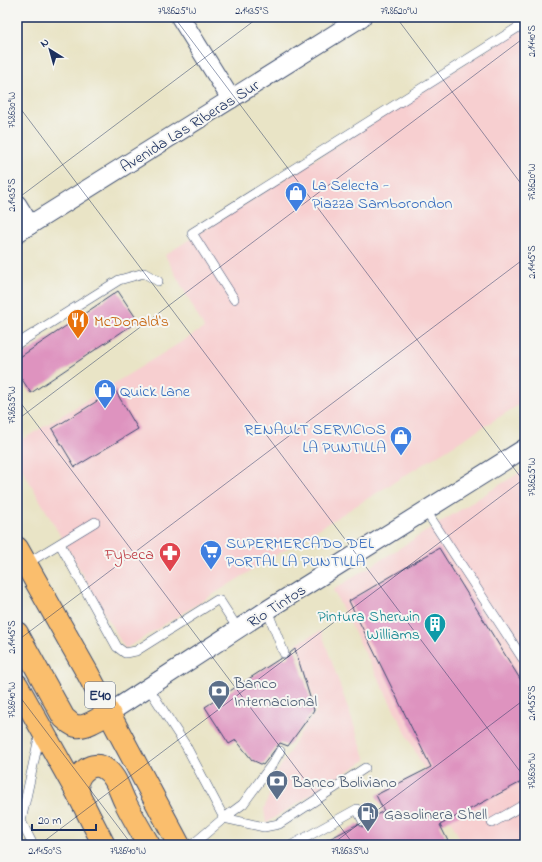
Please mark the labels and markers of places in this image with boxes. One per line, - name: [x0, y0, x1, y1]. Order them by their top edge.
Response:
- place label: La Selecta - Piazza Samborondon: [312, 174, 452, 216]
- shop icon: La Selecta - Piazza Samborondon: [283, 180, 309, 213]
- restaurant icon: McDonald's: [65, 307, 91, 340]
- place label: McDonald's: [94, 310, 169, 334]
- shop icon: Quick Lane: [92, 377, 118, 410]
- place label: Quick Lane: [120, 380, 191, 404]
- place label: RENAULT SERVICIOS LA PUNTILLA: [244, 418, 386, 460]
- shop icon: RENAULT SERVICIOS LA PUNTILLA: [388, 424, 414, 457]
- place label: SUPERMERCADO DEL PORTAL LA PUNTILLA: [226, 532, 374, 574]
- supermarket icon: SUPERMERCADO DEL PORTAL LA PUNTILLA: [198, 538, 224, 571]
- pharmacy icon: Fybeca: [157, 540, 183, 573]
- place label: Fybeca: [104, 543, 154, 567]
- place label: Pintura Sherwin Williams: [318, 605, 420, 647]
- building icon: Pintura Sherwin Williams: [422, 611, 448, 644]
- place label: Banco Internacional: [233, 672, 318, 714]
- bank icon: Banco Internacional: [206, 678, 232, 711]
- bank icon: Banco Boliviano: [264, 768, 290, 801]
- place label: Banco Boliviano: [291, 771, 397, 795]
- fuel station icon: Gasolinera Shell: [355, 800, 381, 833]
- place label: Gasolinera Shell: [384, 803, 488, 827]

